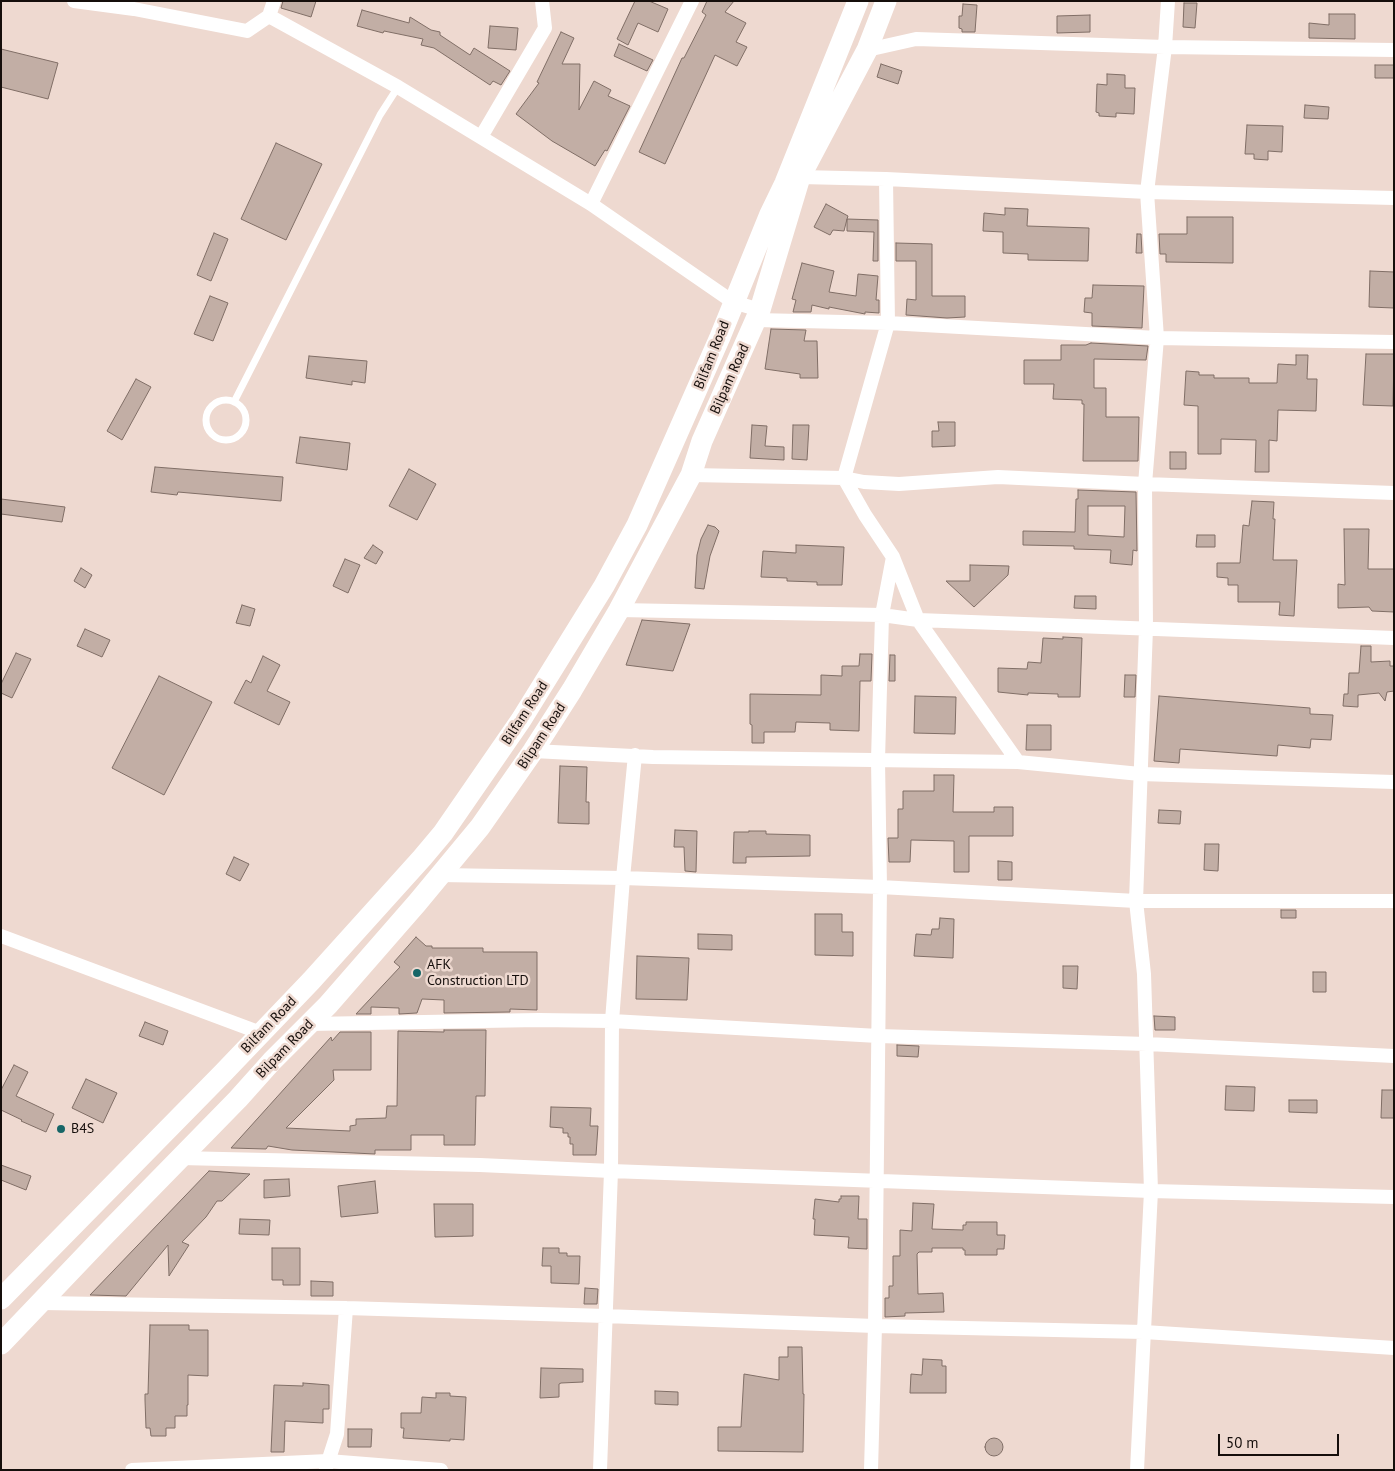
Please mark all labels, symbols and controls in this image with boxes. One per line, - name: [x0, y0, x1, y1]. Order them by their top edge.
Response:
- street label: Bilfam Road: [691, 318, 733, 392]
- street label: Bilpam Road: [707, 341, 753, 417]
- street label: Bilfam Road: [498, 678, 552, 748]
- street label: Bilpam Road: [514, 700, 570, 772]
- place label: AFK Construction LTD: [427, 957, 529, 990]
- marker: AFK Construction LTD: [411, 967, 423, 979]
- street label: Bilfam Road: [238, 993, 300, 1057]
- street label: Bilpam Road: [253, 1016, 317, 1082]
- place label: B4S: [71, 1121, 94, 1137]
- marker: B4S: [55, 1123, 67, 1135]
- scale bar: [1220, 1424, 1341, 1456]
- text: 50 m: [1226, 1433, 1259, 1452]

